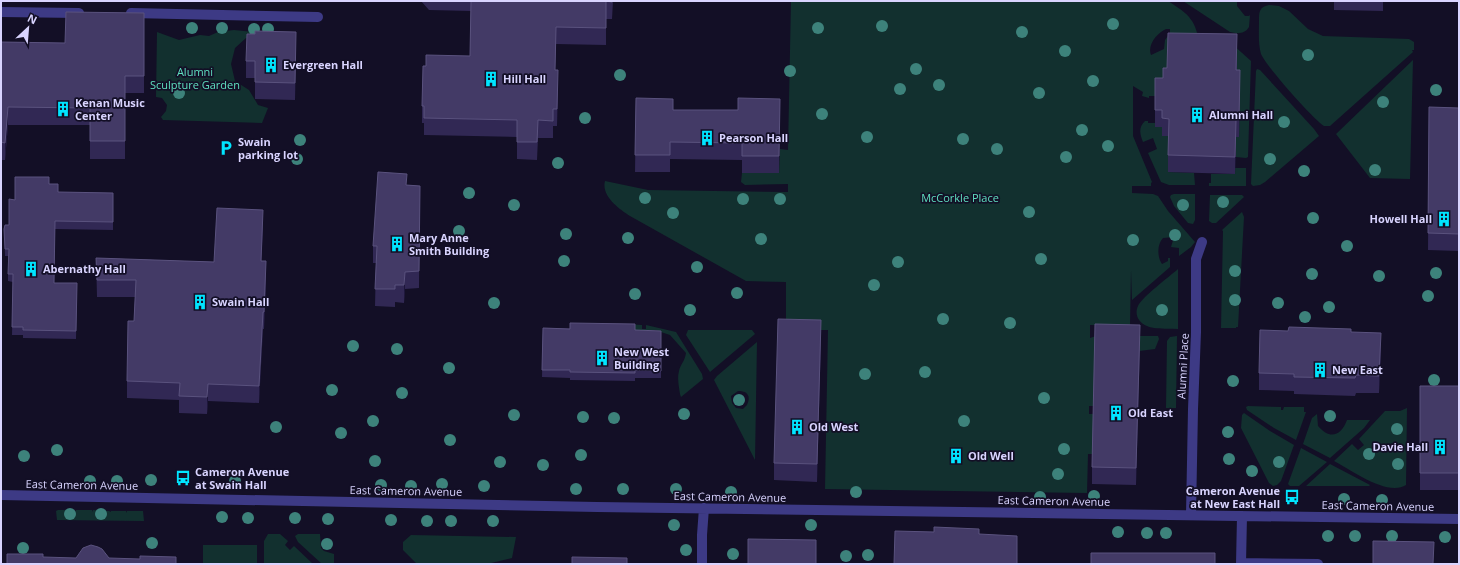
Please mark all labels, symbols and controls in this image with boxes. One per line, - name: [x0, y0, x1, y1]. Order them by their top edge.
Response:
- north arrow: [8, 8, 48, 48]
- text: N: [25, 10, 40, 27]
- building icon: Evergreen Hall: [262, 56, 280, 74]
- place label: Evergreen Hall: [283, 57, 363, 72]
- park label: Alumni Sculpture Garden: [150, 64, 240, 92]
- building icon: Hill Hall: [482, 70, 500, 88]
- place label: Hill Hall: [503, 71, 546, 86]
- place label: Kenan Music Center: [75, 95, 145, 123]
- building icon: Kenan Music Center: [54, 100, 72, 118]
- building icon: Alumni Hall: [1188, 106, 1206, 124]
- place label: Alumni Hall: [1209, 107, 1273, 122]
- building icon: Pearson Hall: [698, 129, 716, 147]
- place label: Pearson Hall: [719, 130, 788, 145]
- place label: Swain parking lot: [238, 134, 298, 162]
- parking icon: Swain parking lot: [217, 139, 235, 157]
- park label: McCorkle Place: [921, 190, 999, 205]
- building icon: Howell Hall: [1435, 210, 1453, 228]
- place label: Howell Hall: [1370, 211, 1432, 226]
- place label: Mary Anne Smith Building: [409, 230, 490, 258]
- building icon: Mary Anne Smith Building: [388, 235, 406, 253]
- building icon: Abernathy Hall: [22, 260, 40, 278]
- place label: Abernathy Hall: [43, 261, 126, 276]
- building icon: Swain Hall: [191, 293, 209, 311]
- place label: Swain Hall: [212, 294, 269, 309]
- street label: Alumni Place: [1173, 333, 1192, 399]
- place label: New West Building: [614, 344, 669, 372]
- building icon: New West Building: [593, 349, 611, 367]
- building icon: New East: [1311, 361, 1329, 379]
- place label: New East: [1332, 362, 1383, 377]
- building icon: Old East: [1107, 404, 1125, 422]
- place label: Old East: [1128, 405, 1173, 420]
- building icon: Old West: [788, 418, 806, 436]
- place label: Old West: [809, 419, 859, 434]
- building icon: Davie Hall: [1431, 438, 1449, 456]
- place label: Davie Hall: [1372, 439, 1428, 454]
- building icon: Old Well: [947, 447, 965, 465]
- place label: Old Well: [968, 448, 1014, 463]
- place label: Cameron Avenue at Swain Hall: [195, 464, 290, 492]
- bus stop icon: Cameron Avenue at Swain Hall: [174, 469, 192, 487]
- street label: East Cameron Avenue: [26, 476, 138, 493]
- street label: East Cameron Avenue: [350, 482, 462, 499]
- place label: Cameron Avenue at New East Hall: [1186, 483, 1280, 511]
- street label: East Cameron Avenue: [674, 488, 786, 505]
- bus stop icon: Cameron Avenue at New East Hall: [1283, 488, 1301, 506]
- street label: East Cameron Avenue: [998, 492, 1110, 509]
- street label: East Cameron Avenue: [1322, 497, 1434, 514]

